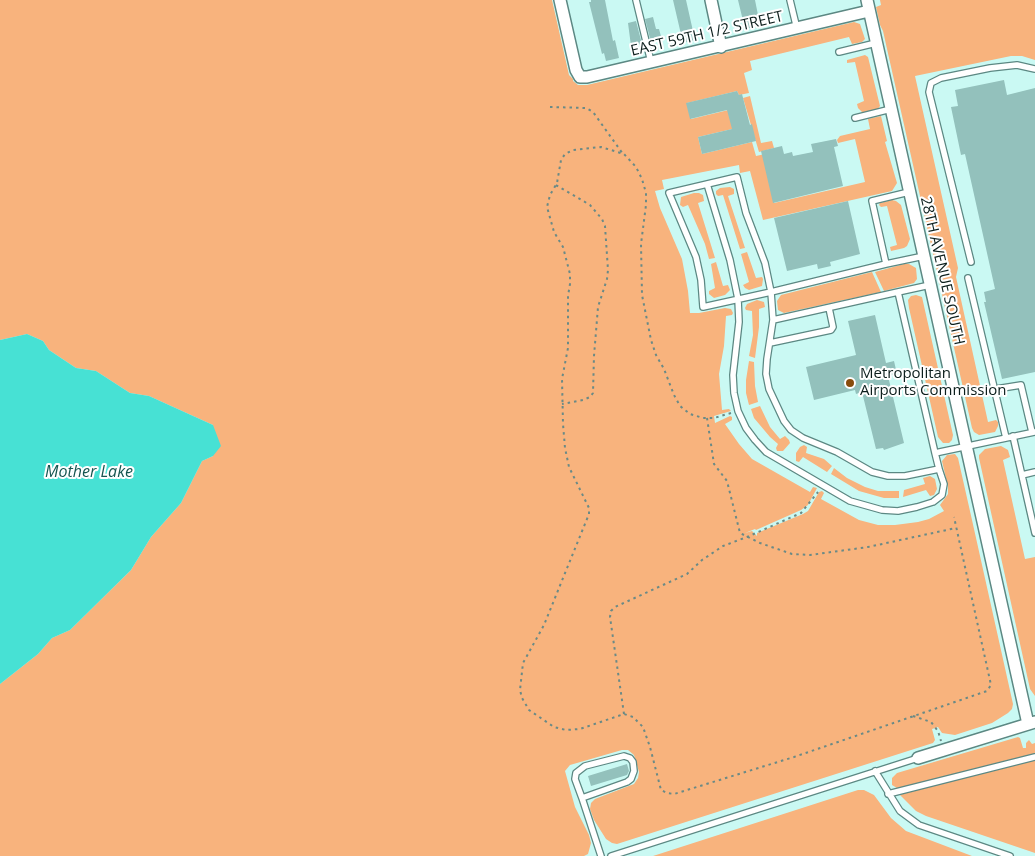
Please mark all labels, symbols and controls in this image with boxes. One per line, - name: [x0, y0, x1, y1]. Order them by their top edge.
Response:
- street label: EAST 59TH 1/2 STREET: [629, 8, 785, 60]
- street label: 28TH AVENUE SOUTH: [916, 195, 968, 347]
- place label: Metropolitan Airports Commission: [860, 365, 1006, 400]
- marker: Metropolitan Airports Commission: [844, 377, 856, 389]
- water label: Mother Lake: [45, 462, 133, 482]

